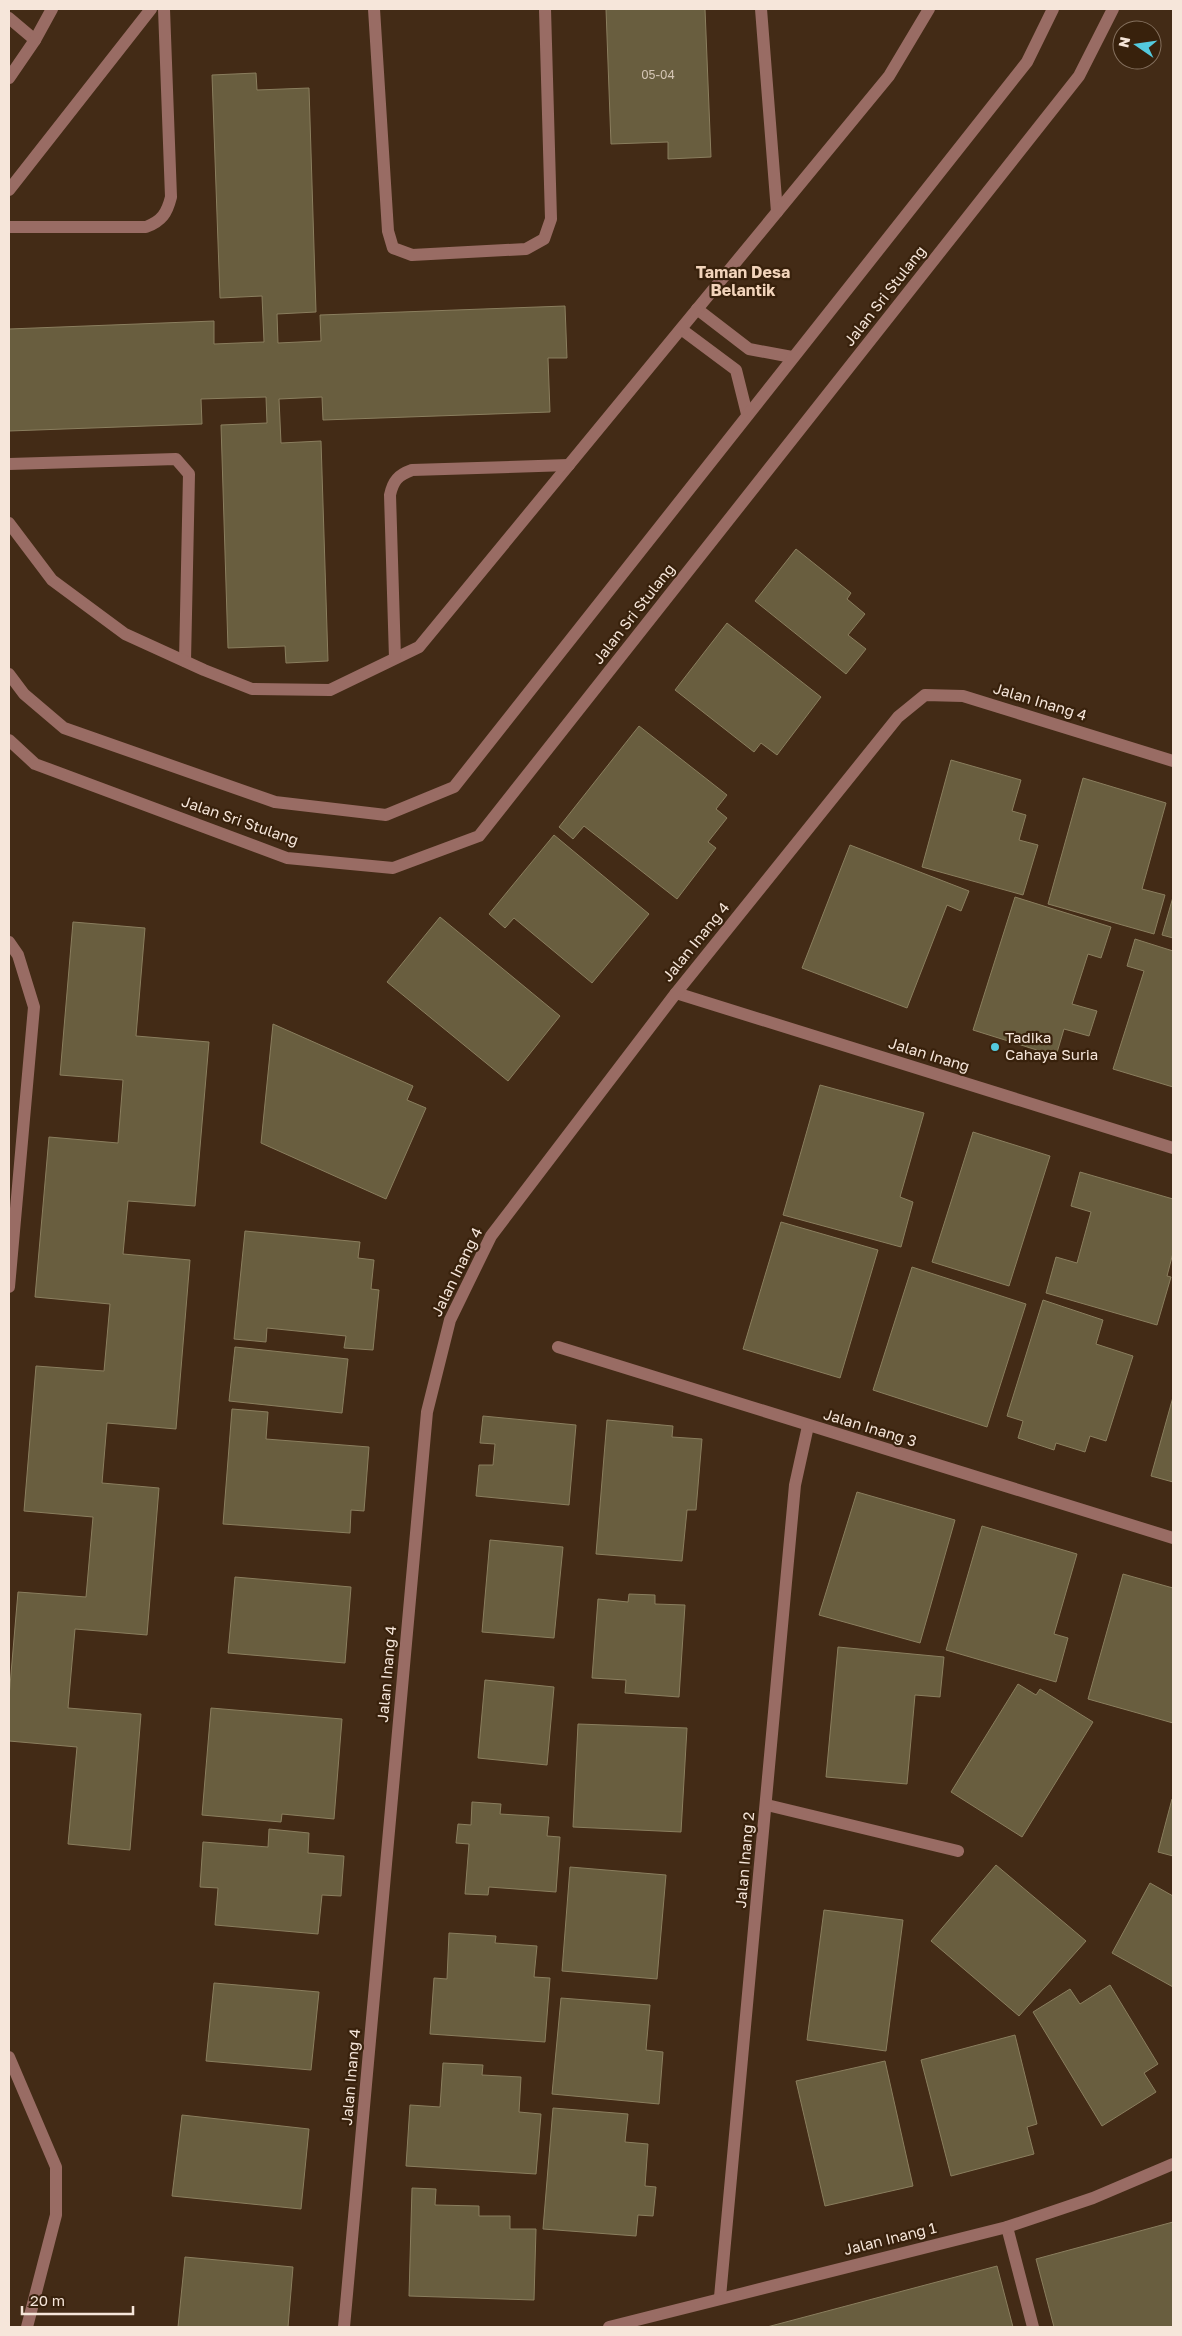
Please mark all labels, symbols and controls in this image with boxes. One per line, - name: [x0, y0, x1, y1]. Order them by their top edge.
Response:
- north arrow: [1112, 20, 1162, 70]
- text: N: [1114, 35, 1133, 49]
- house number: 05-04: [641, 67, 675, 82]
- street label: Jalan Sri Stulang: [839, 242, 929, 349]
- district label: Taman Desa Belantik: [696, 262, 790, 300]
- street label: Jalan Sri Stulang: [588, 560, 678, 667]
- street label: Jalan Inang 4: [991, 678, 1089, 724]
- street label: Jalan Sri Stulang: [180, 792, 301, 848]
- street label: Jalan Inang 4: [658, 898, 733, 985]
- place label: Tadika Cahaya Suria: [1005, 1028, 1098, 1063]
- street label: Jalan Inang: [887, 1033, 972, 1075]
- marker: Tadika Cahaya Suria: [989, 1041, 1001, 1053]
- street label: Jalan Inang 4: [427, 1224, 485, 1319]
- street label: Jalan Inang 3: [822, 1404, 919, 1450]
- street label: Jalan Inang 4: [373, 1625, 399, 1723]
- street label: Jalan Inang 2: [731, 1811, 757, 1909]
- street label: Jalan Inang 4: [337, 2028, 363, 2126]
- street label: Jalan Inang 1: [842, 2218, 938, 2258]
- scale bar: [22, 2284, 134, 2316]
- text: 20 m: [30, 2291, 65, 2309]

